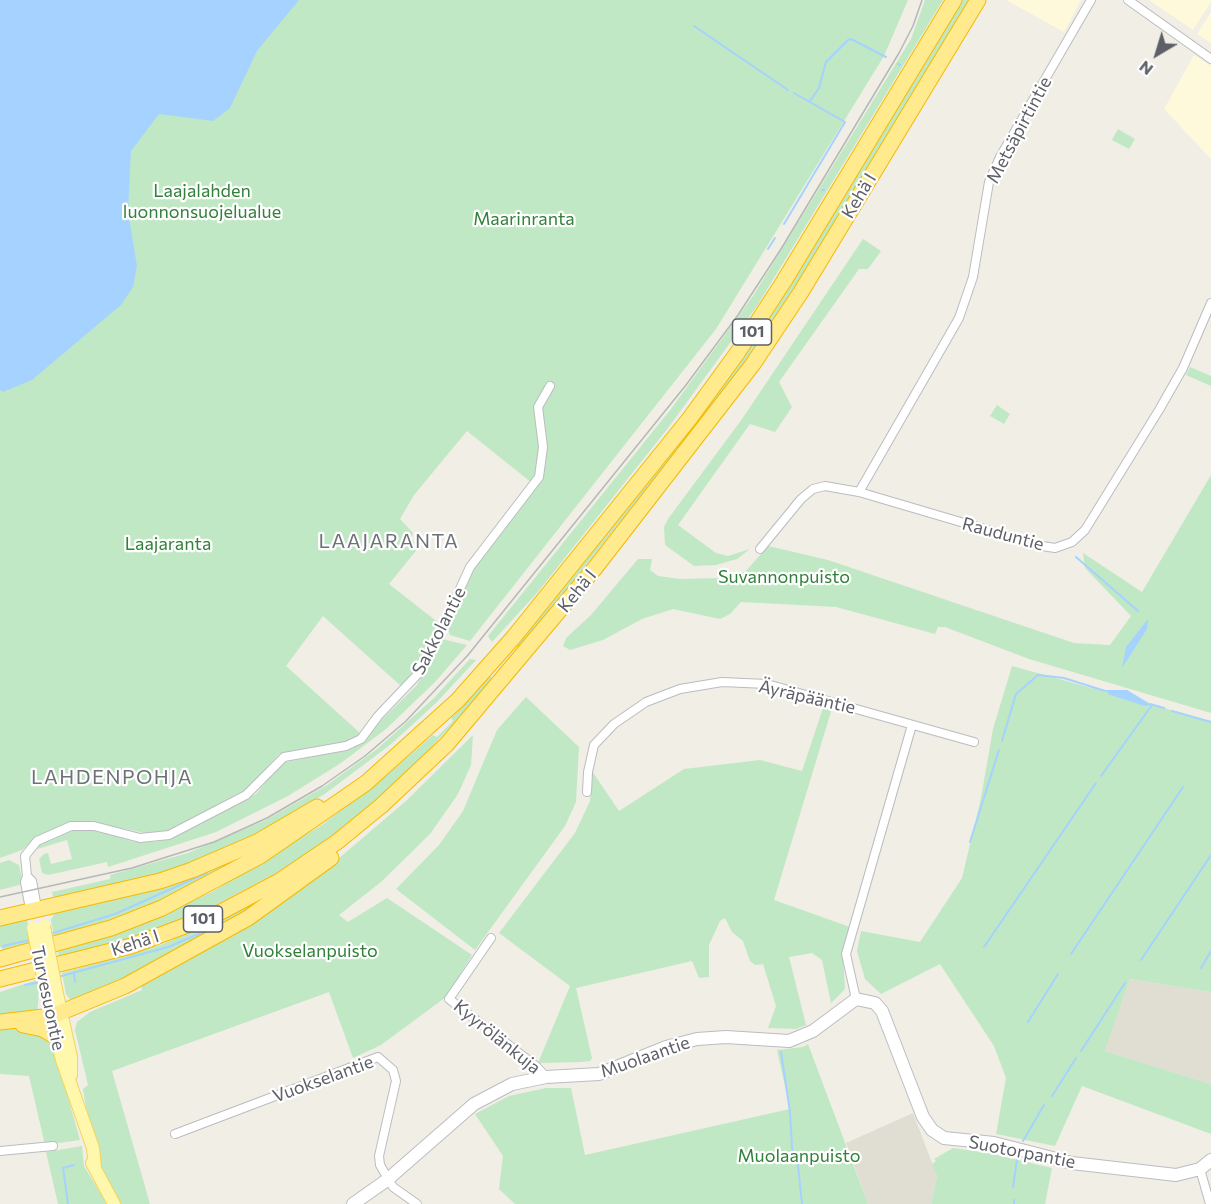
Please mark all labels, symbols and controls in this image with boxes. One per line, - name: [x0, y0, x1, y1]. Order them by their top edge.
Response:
- north arrow: [1127, 24, 1187, 84]
- text: N: [1135, 57, 1156, 80]
- street label: Metsäpirtintie: [982, 73, 1056, 187]
- street label: Kehä I: [837, 169, 881, 223]
- park label: Laajalahden luonnonsuojelualue: [123, 180, 281, 222]
- park label: Maarinranta: [473, 208, 575, 230]
- road number: 101: [732, 319, 771, 345]
- street label: Rauduntie: [960, 513, 1046, 555]
- district label: LAAJARANTA: [319, 529, 459, 553]
- park label: Laajaranta: [125, 533, 211, 555]
- street label: Kehä I: [553, 565, 601, 617]
- park label: Suvannonpuisto: [718, 566, 850, 588]
- street label: Sakkolantie: [408, 583, 470, 679]
- street label: Äyräpääntie: [757, 675, 857, 719]
- district label: LAHDENPOHJA: [31, 765, 193, 789]
- road number: 101: [184, 906, 222, 932]
- street label: Kehä I: [108, 925, 162, 961]
- park label: Vuokselanpuisto: [242, 940, 378, 962]
- street label: Turvesuontie: [26, 944, 70, 1052]
- street label: Kyyrölänkuja: [449, 995, 545, 1079]
- street label: Muolaantie: [597, 1032, 693, 1082]
- street label: Vuokselantie: [270, 1051, 376, 1107]
- street label: Suotorpantie: [967, 1131, 1077, 1173]
- park label: Muolaanpuisto: [737, 1145, 861, 1167]

